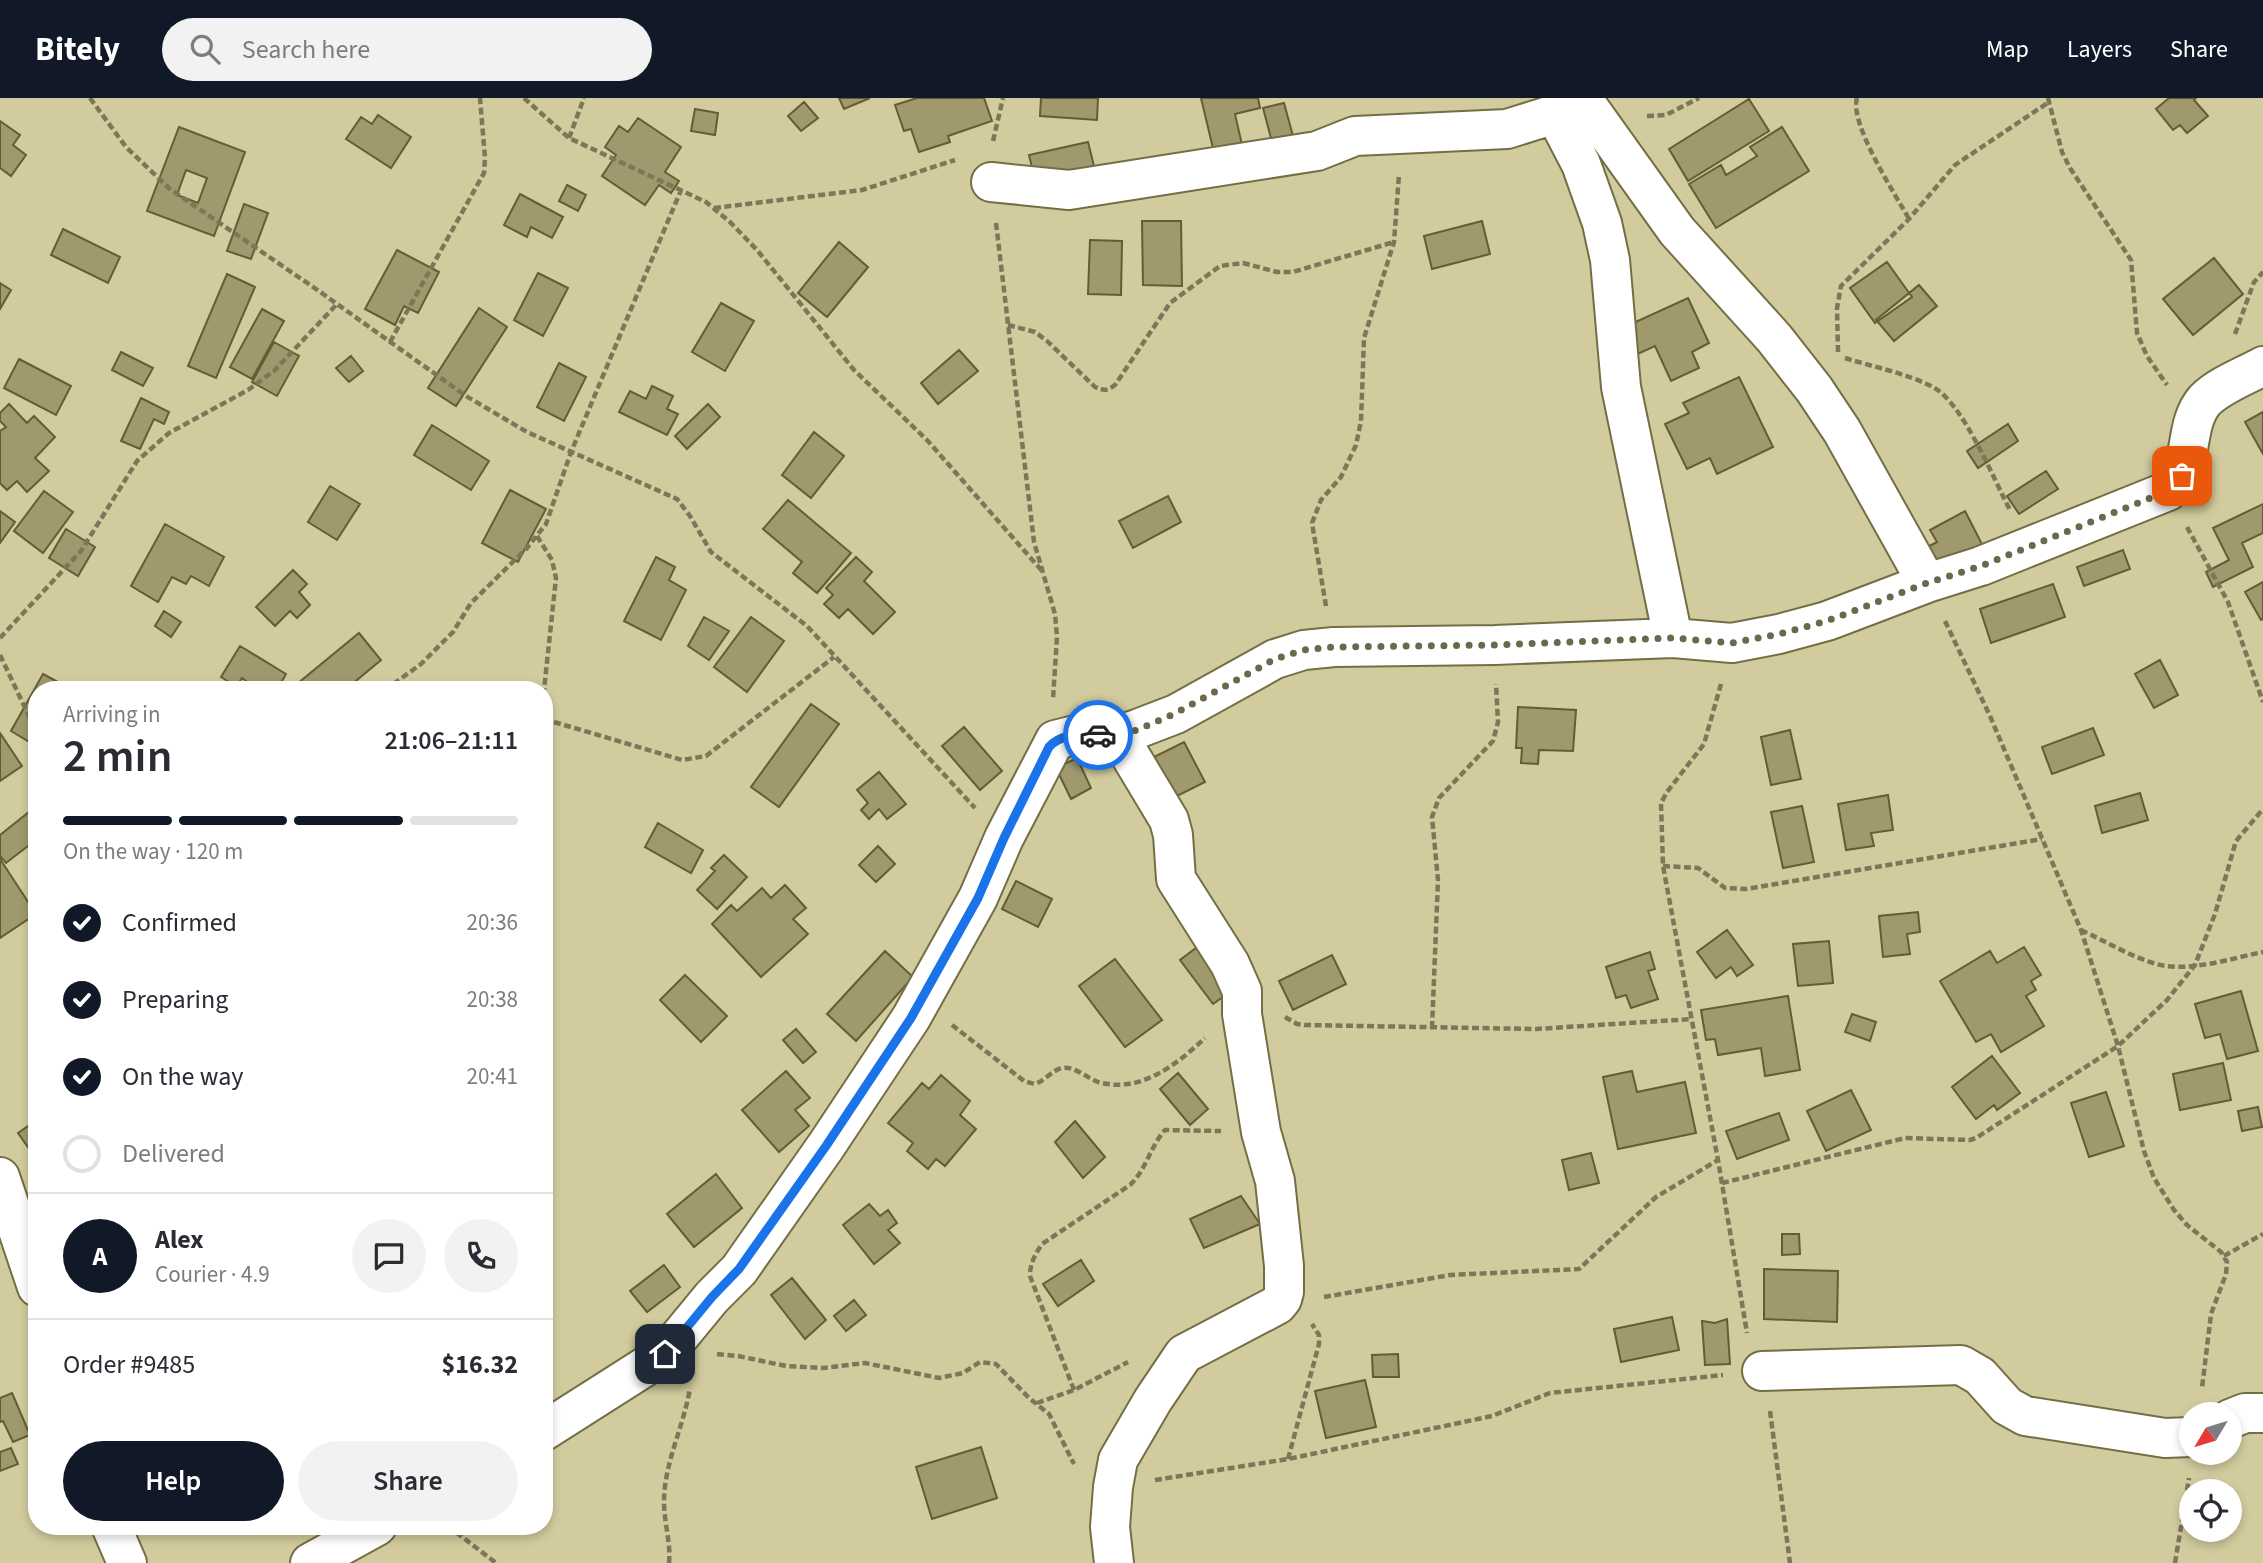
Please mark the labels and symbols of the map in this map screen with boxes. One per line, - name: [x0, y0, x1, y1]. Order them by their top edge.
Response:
- pin: [2152, 446, 2212, 506]
- courier: [1063, 700, 1133, 770]
- pin: [635, 1324, 695, 1384]
- north arrow: [2179, 1402, 2242, 1465]

